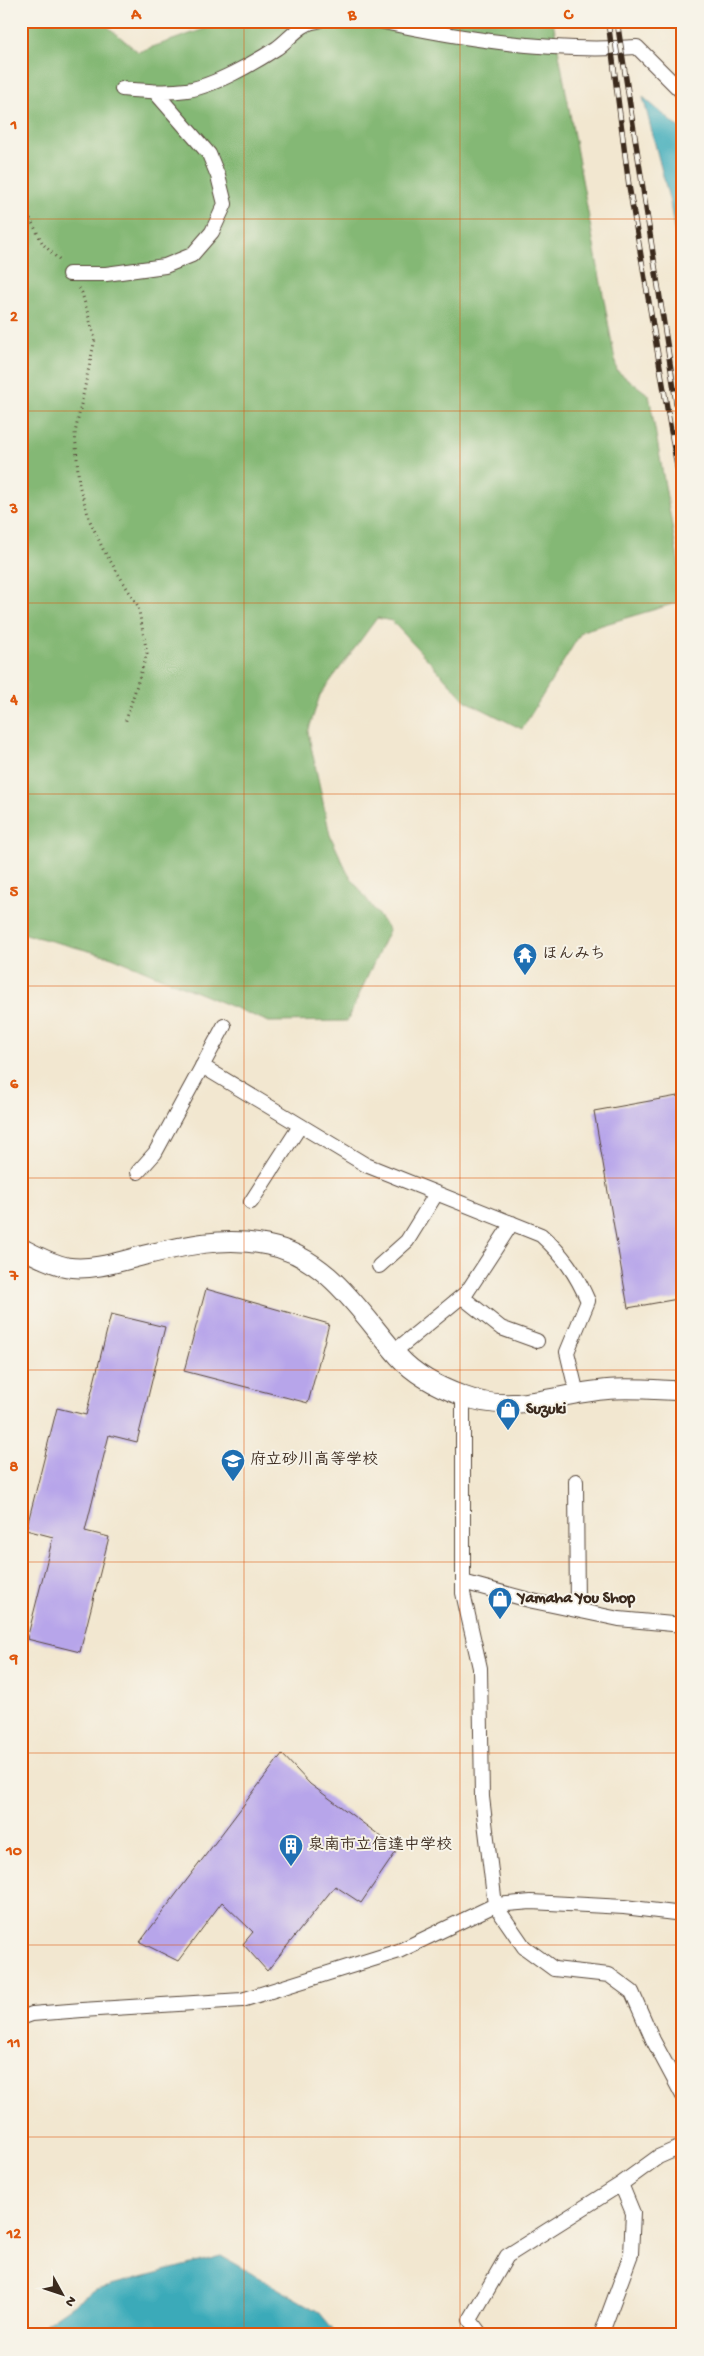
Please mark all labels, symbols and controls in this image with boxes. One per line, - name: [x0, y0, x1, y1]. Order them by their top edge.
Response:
- text: A: [130, 7, 142, 26]
- text: B: [347, 7, 357, 26]
- text: C: [563, 7, 574, 26]
- text: 1: [10, 117, 17, 136]
- text: 2: [10, 309, 18, 328]
- text: 3: [9, 501, 18, 520]
- text: 4: [9, 692, 18, 711]
- text: 5: [10, 884, 19, 903]
- temple icon: ほんみち: [512, 942, 538, 976]
- place label: ほんみち: [542, 945, 606, 965]
- text: 6: [10, 1076, 19, 1095]
- text: 7: [9, 1268, 19, 1287]
- shop icon: Suzuki: [495, 1397, 521, 1431]
- place label: Suzuki: [526, 1401, 567, 1420]
- school or university icon: 府立砂川高等学校: [220, 1448, 246, 1482]
- place label: 府立砂川高等学校: [250, 1450, 378, 1471]
- text: 8: [10, 1459, 19, 1478]
- shop icon: Yamaha You Shop: [487, 1586, 513, 1620]
- place label: Yamaha You Shop: [516, 1590, 635, 1609]
- text: 9: [9, 1651, 18, 1670]
- building icon: 泉南市立信達中学校: [278, 1833, 304, 1867]
- place label: 泉南市立信達中学校: [308, 1835, 452, 1856]
- text: 10: [5, 1843, 22, 1862]
- text: 11: [7, 2035, 20, 2054]
- text: 12: [6, 2226, 21, 2245]
- north arrow: [38, 2268, 88, 2318]
- text: N: [61, 2292, 79, 2310]

